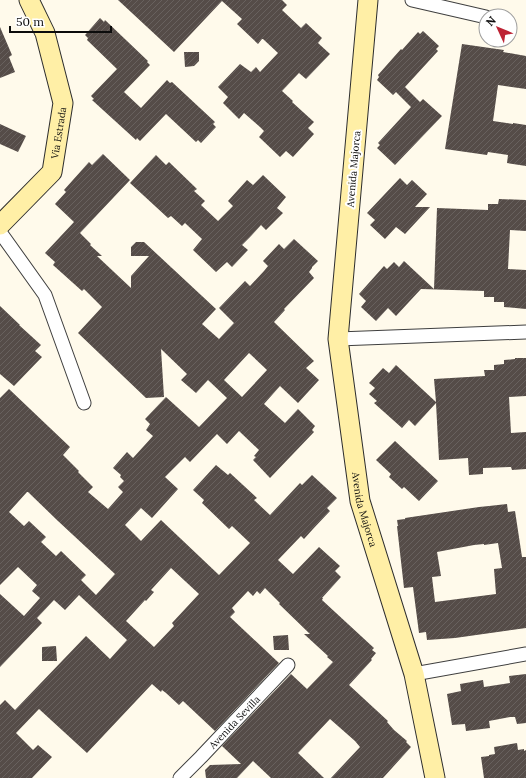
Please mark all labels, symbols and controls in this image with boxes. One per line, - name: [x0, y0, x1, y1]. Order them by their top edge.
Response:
- scale bar: [10, 8, 111, 34]
- north arrow: [478, 8, 518, 48]
- text: N: [483, 13, 499, 29]
- text: 50 m: [16, 14, 44, 29]
- street label: Via Estrada: [48, 106, 69, 161]
- street label: Avenida Majorca: [344, 130, 363, 209]
- street label: Avenida Majorca: [349, 470, 380, 548]
- street label: Avenida Sevilla: [206, 693, 263, 752]

